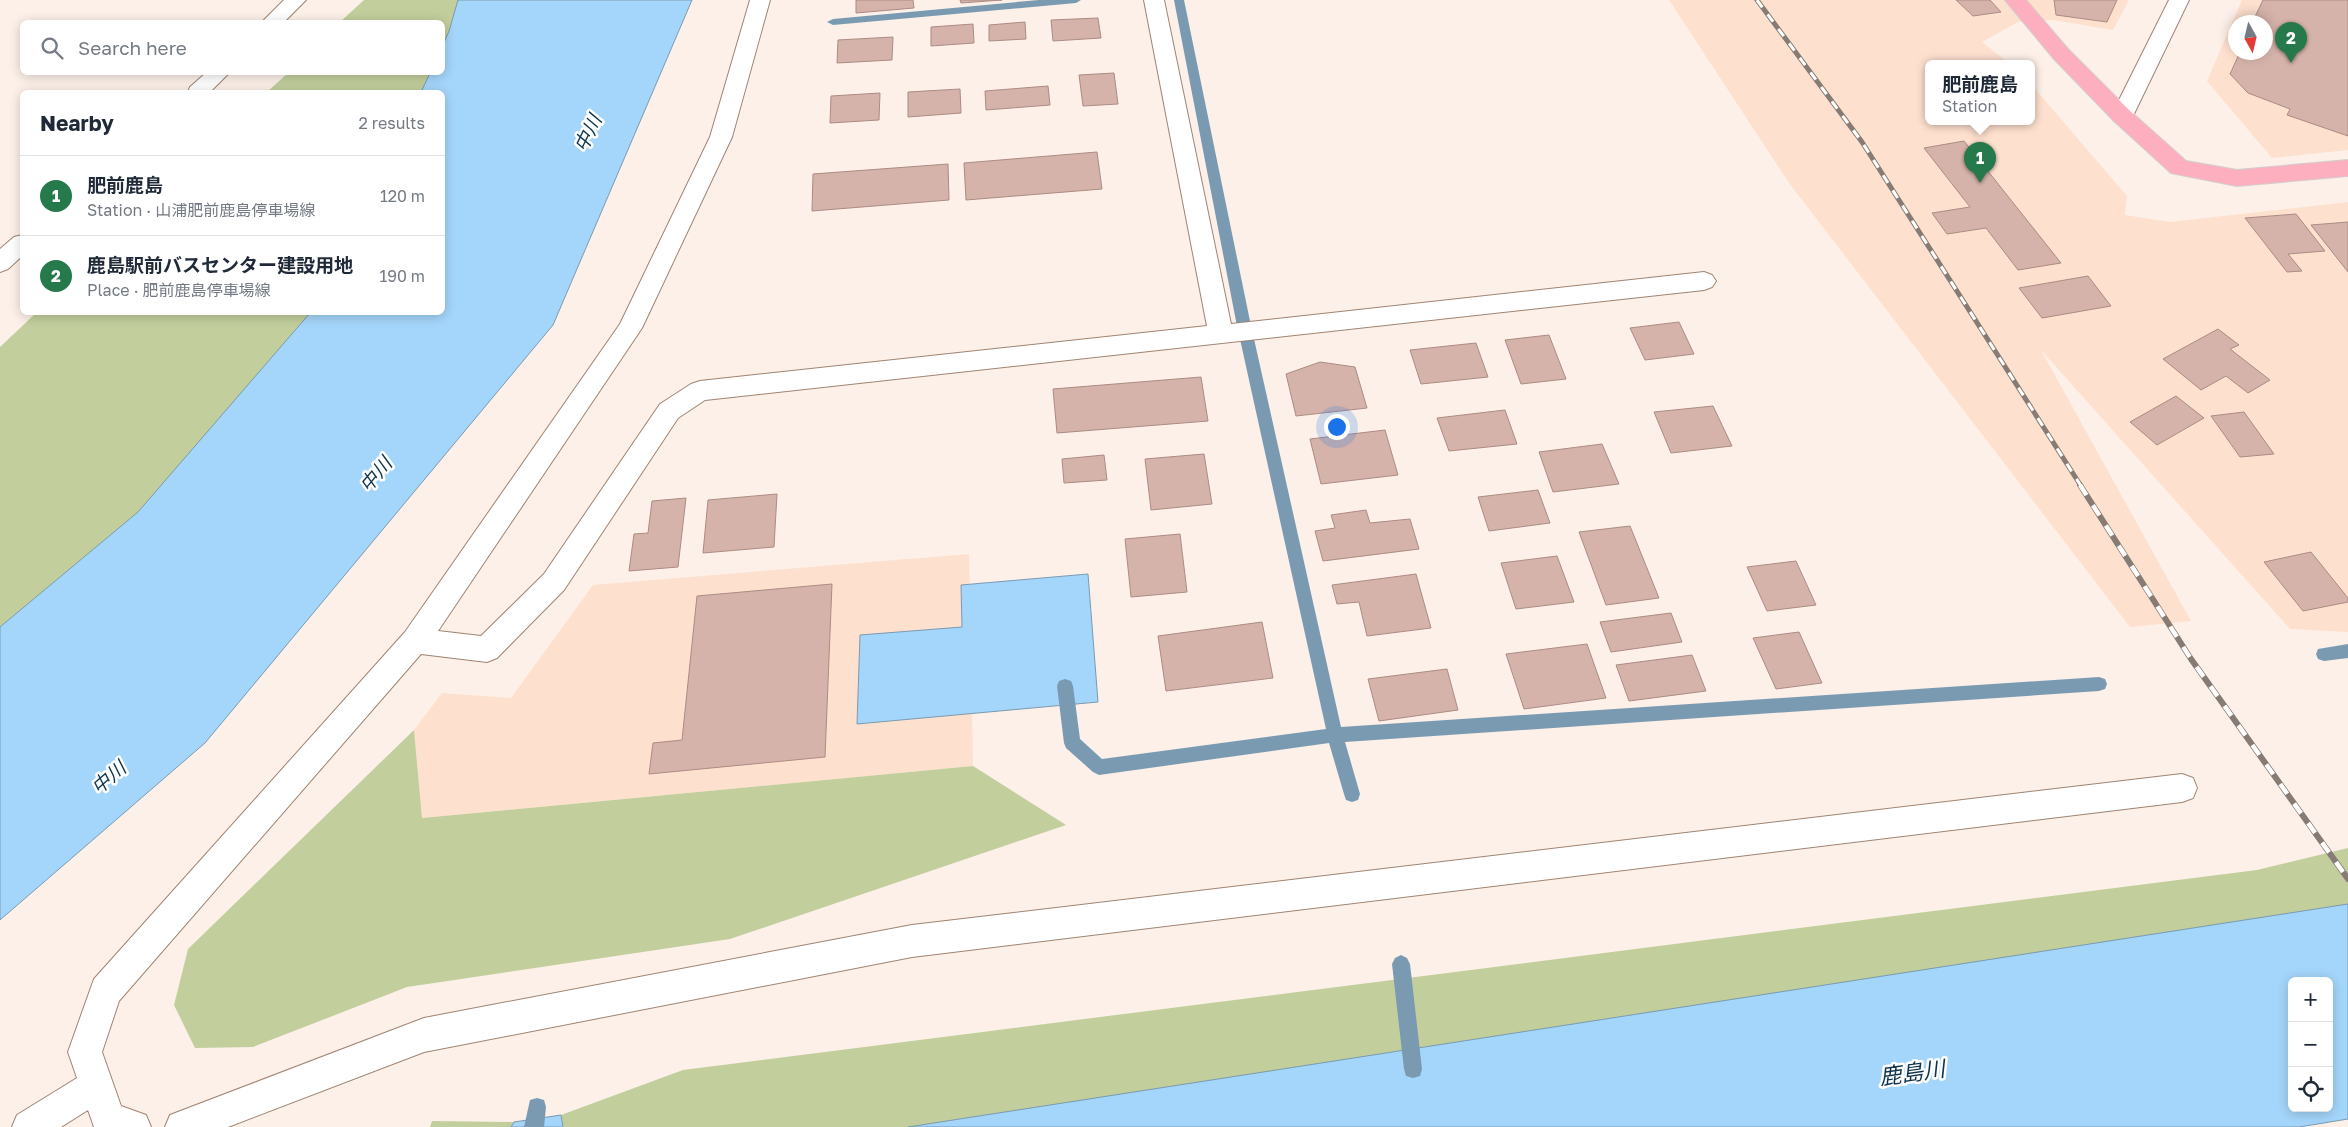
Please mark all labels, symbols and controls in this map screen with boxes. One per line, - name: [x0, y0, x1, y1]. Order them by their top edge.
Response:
- north arrow: [2228, 15, 2273, 60]
- search box: [20, 20, 445, 75]
- pin: 2: [2275, 22, 2307, 63]
- icon: search: [38, 34, 66, 62]
- text: Search here: [78, 36, 187, 59]
- popup: [1925, 60, 2035, 125]
- text: 肥前鹿島: [1942, 72, 2018, 95]
- text: Station: [1942, 96, 1997, 116]
- water label: 中川: [568, 109, 607, 155]
- text: Nearby: [40, 110, 114, 136]
- text: 2 results: [359, 113, 425, 133]
- pin: 1: [1964, 142, 1996, 183]
- text: 肥前鹿島: [87, 173, 163, 196]
- text: 1: [52, 186, 60, 206]
- text: 120 m: [380, 186, 425, 206]
- text: Station · 山浦肥前鹿島停車場線: [87, 200, 315, 220]
- text: 鹿島駅前バスセンター建設用地: [87, 253, 353, 276]
- text: 2: [51, 266, 61, 286]
- text: 190 m: [379, 266, 425, 286]
- text: Place · 肥前鹿島停車場線: [87, 280, 270, 300]
- your location: [1324, 414, 1350, 440]
- water label: 中川: [354, 451, 397, 496]
- water label: 中川: [86, 755, 131, 798]
- map controls: [2288, 977, 2333, 1112]
- button: +: [2288, 977, 2333, 1022]
- button: −: [2288, 1022, 2333, 1067]
- water label: 鹿島川: [1877, 1054, 1949, 1090]
- button: locate: [2288, 1067, 2333, 1112]

